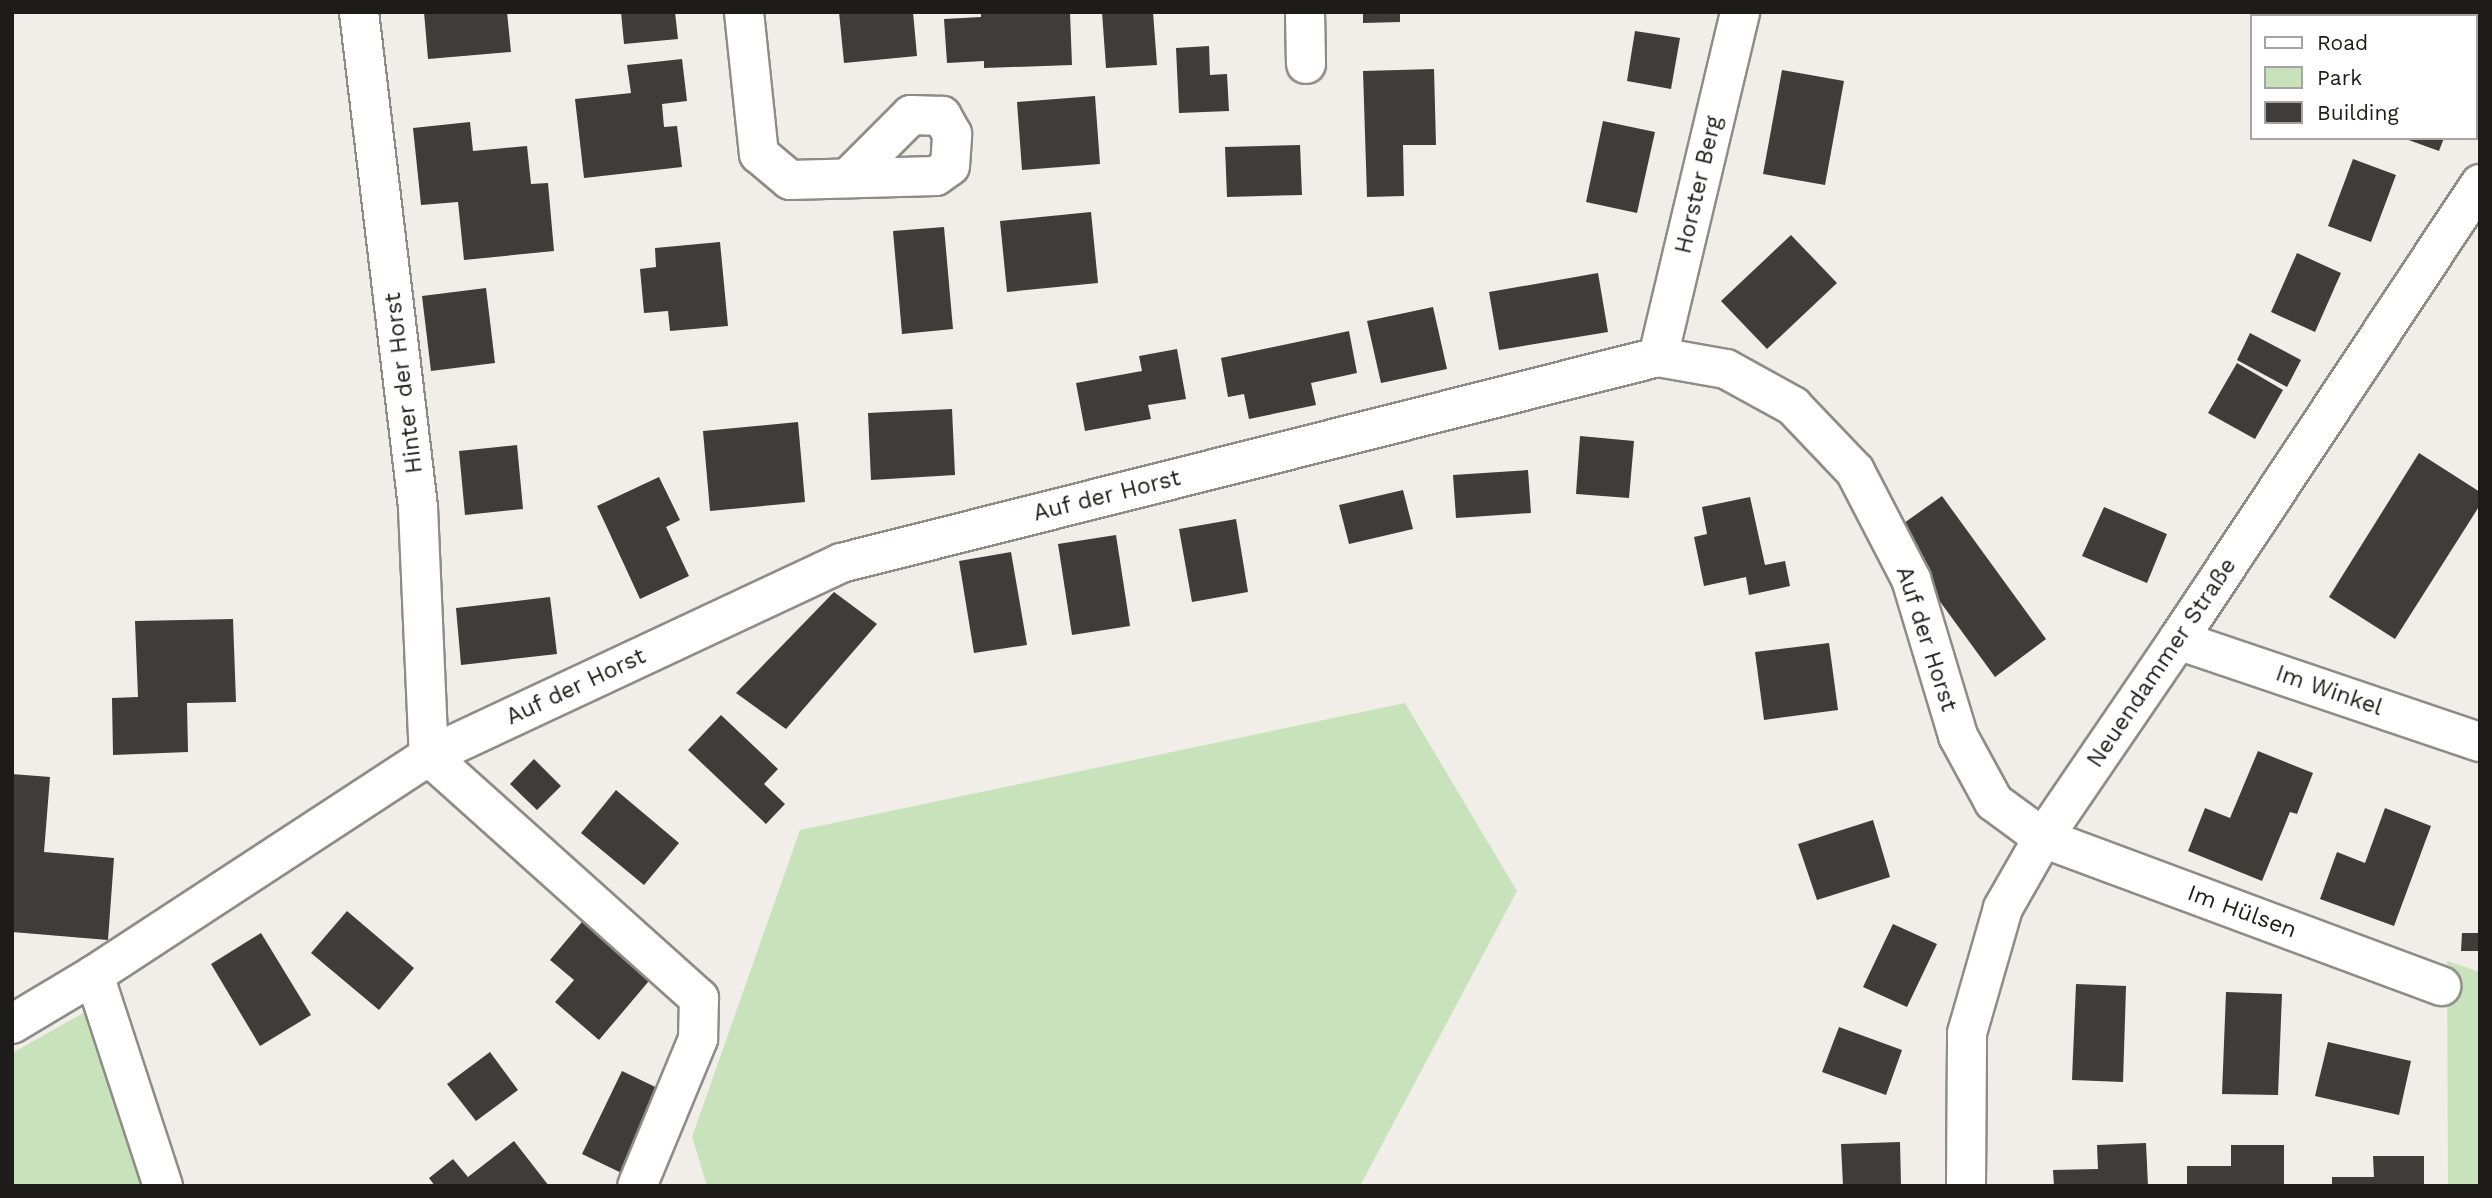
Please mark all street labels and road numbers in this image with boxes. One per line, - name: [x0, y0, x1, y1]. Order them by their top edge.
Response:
- street label: Horster Berg: [1670, 113, 1728, 257]
- street label: Hinter der Horst: [379, 290, 429, 476]
- street label: Auf der Horst: [1030, 464, 1184, 528]
- street label: Neuendammer Straße: [2081, 553, 2243, 773]
- street label: Auf der Horst: [1889, 562, 1963, 716]
- street label: Auf der Horst: [501, 642, 651, 732]
- street label: Im Winkel: [2272, 660, 2386, 722]
- street label: Im Hülsen: [2184, 880, 2300, 944]

